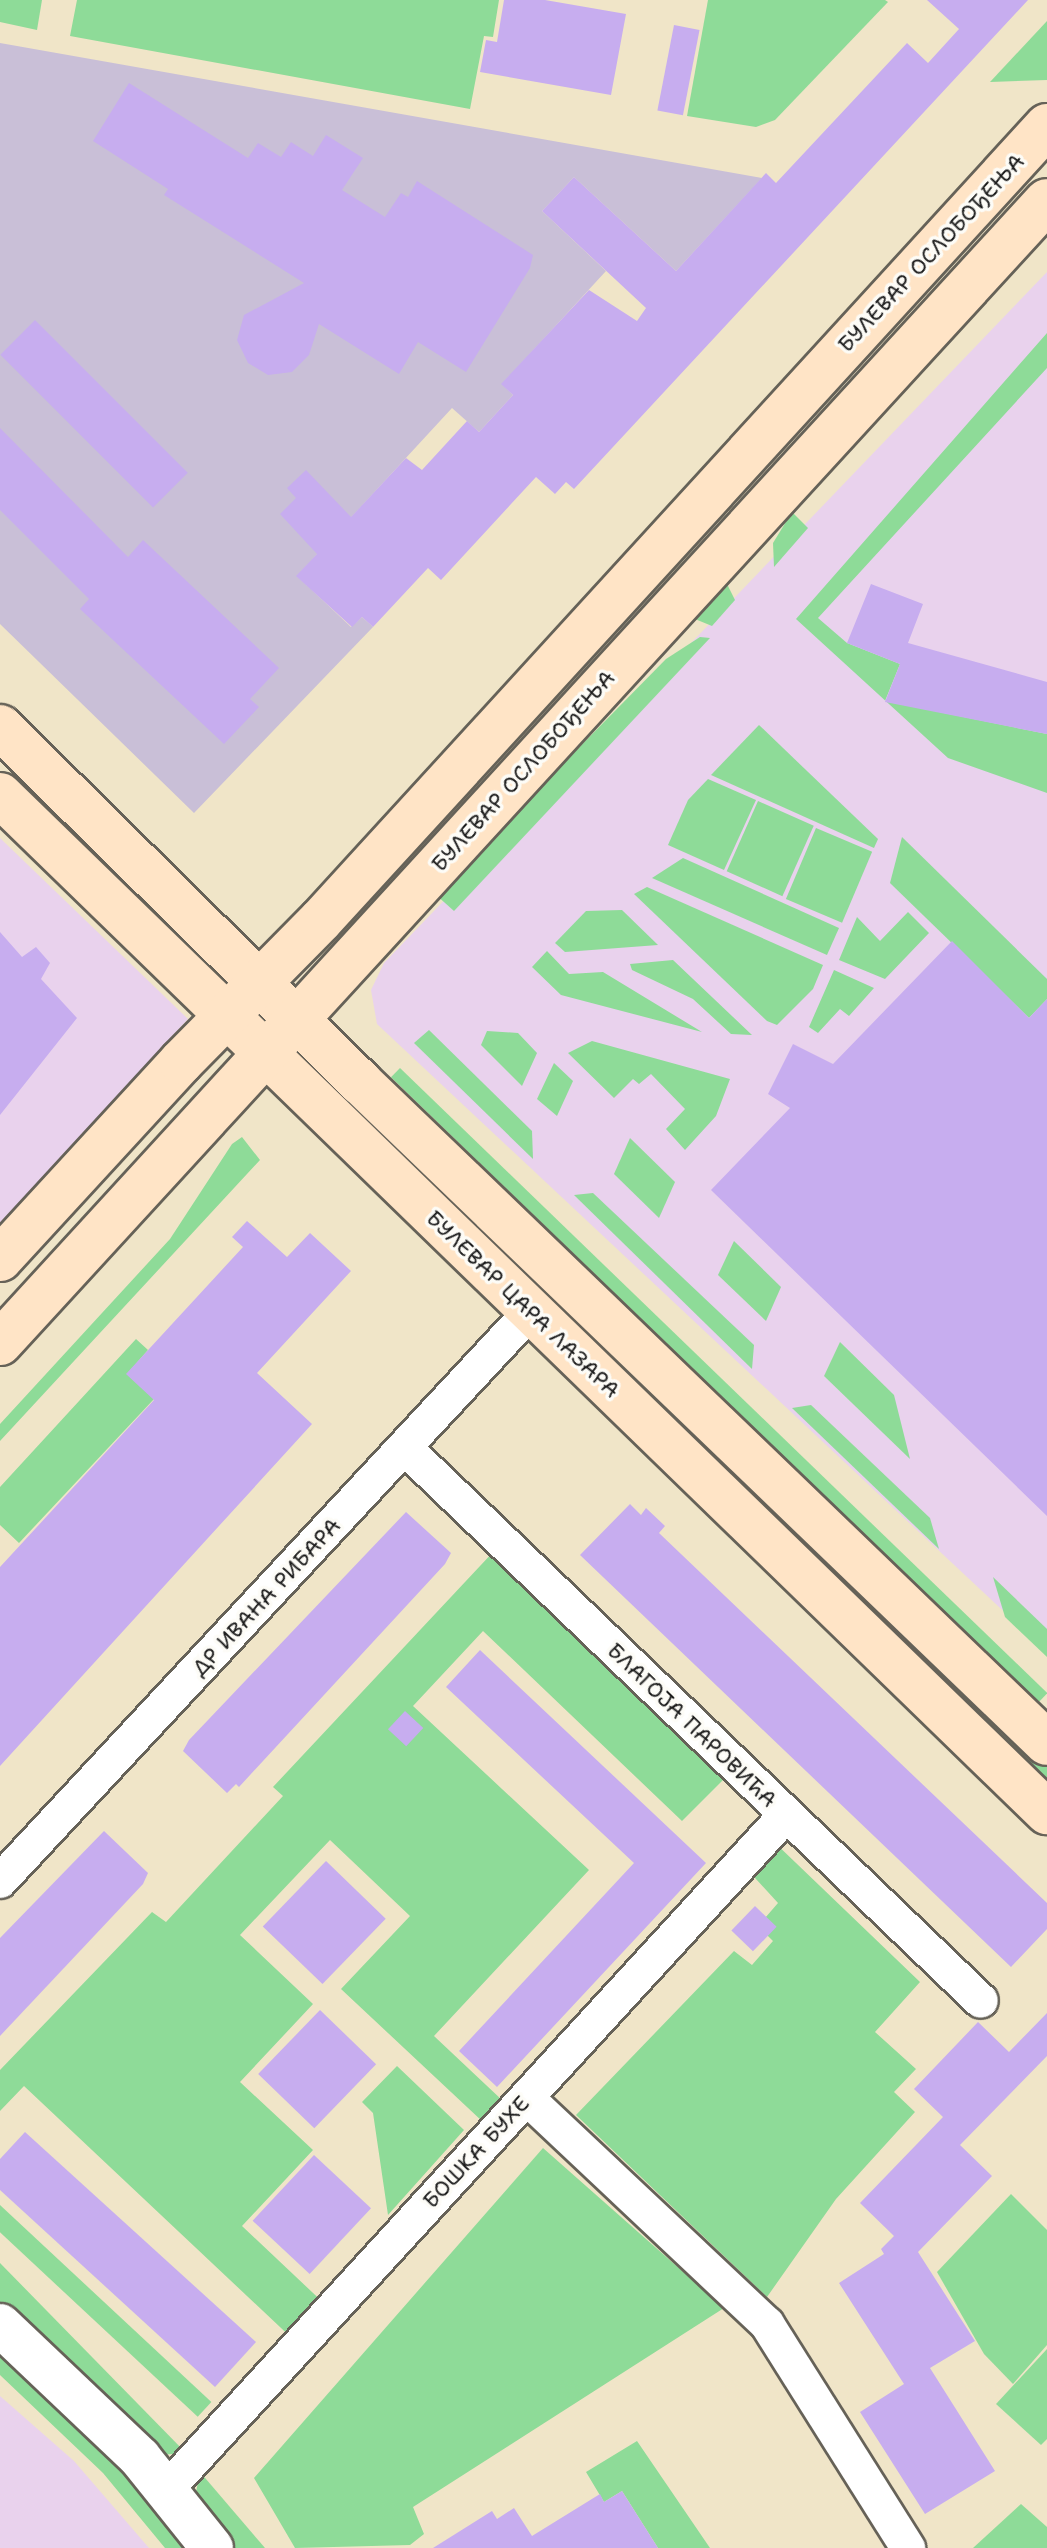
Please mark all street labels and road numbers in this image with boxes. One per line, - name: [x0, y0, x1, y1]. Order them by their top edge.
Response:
- street label: БУЛЕВАР ОСЛОБОЂЕЊА: [832, 148, 1030, 358]
- street label: БУЛЕВАР ОСЛОБОЂЕЊА: [426, 665, 620, 877]
- street label: БУЛЕВАР ЦАРА ЛАЗАРА: [421, 1205, 625, 1403]
- street label: ДР ИВАНА РИБАРА: [186, 1513, 346, 1681]
- street label: БЛАГОЈА ПАРОВИЋА: [602, 1637, 782, 1813]
- street label: БОШКА БУХЕ: [417, 2090, 535, 2214]

